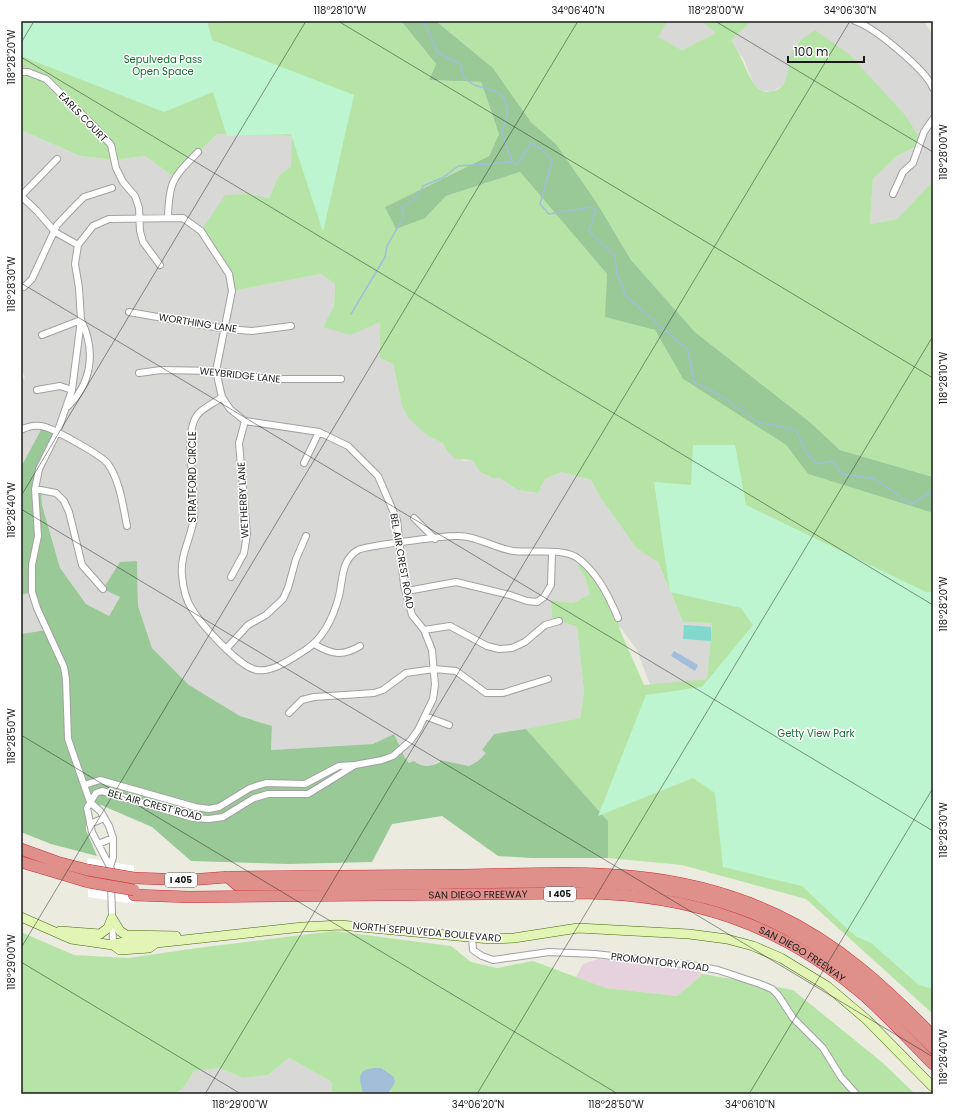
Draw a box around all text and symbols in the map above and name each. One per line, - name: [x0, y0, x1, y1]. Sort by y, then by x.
- text: 118°28'10"W: [314, 3, 367, 18]
- text: 34°06'40"N: [551, 3, 605, 18]
- text: 118°28'00"W: [688, 3, 744, 18]
- text: 34°06'30"N: [824, 3, 876, 18]
- text: 118°28'20"W: [4, 29, 19, 85]
- scale bar: [788, 38, 864, 64]
- text: 100 m: [794, 43, 828, 60]
- park label: Sepulveda Pass Open Space: [124, 52, 202, 79]
- street label: EARLS COURT: [55, 89, 111, 146]
- text: 118°28'00"W: [936, 124, 951, 180]
- text: 118°28'30"W: [4, 256, 19, 312]
- street label: WORTHING LANE: [158, 309, 238, 337]
- text: 118°28'10"W: [936, 351, 951, 404]
- street label: WEYBRIDGE LANE: [199, 363, 281, 387]
- street label: STRATFORD CIRCLE: [185, 431, 200, 523]
- street label: WETHERBY LANE: [234, 462, 252, 538]
- text: 118°28'40"W: [4, 482, 19, 538]
- street label: BEL AIR CREST ROAD: [386, 512, 418, 610]
- text: 118°28'20"W: [936, 576, 951, 632]
- text: 118°28'50"W: [4, 708, 19, 764]
- park label: Getty View Park: [777, 726, 855, 741]
- street label: BEL AIR CREST ROAD: [106, 785, 204, 825]
- text: 118°28'30"W: [936, 802, 951, 858]
- road number: I 405: [165, 873, 197, 887]
- street label: SAN DIEGO FREEWAY: [428, 886, 528, 902]
- road number: I 405: [544, 887, 576, 901]
- street label: NORTH SEPULVEDA BOULEVARD: [352, 918, 502, 946]
- street label: SAN DIEGO FREEWAY: [757, 922, 849, 986]
- text: 118°29'00"W: [4, 934, 19, 990]
- street label: PROMONTORY ROAD: [610, 949, 710, 975]
- text: 118°28'40"W: [936, 1029, 951, 1085]
- text: 118°29'00"W: [212, 1097, 268, 1112]
- text: 34°06'20"N: [452, 1097, 504, 1112]
- text: 118°28'50"W: [588, 1097, 644, 1112]
- text: 34°06'10"N: [725, 1097, 775, 1112]

